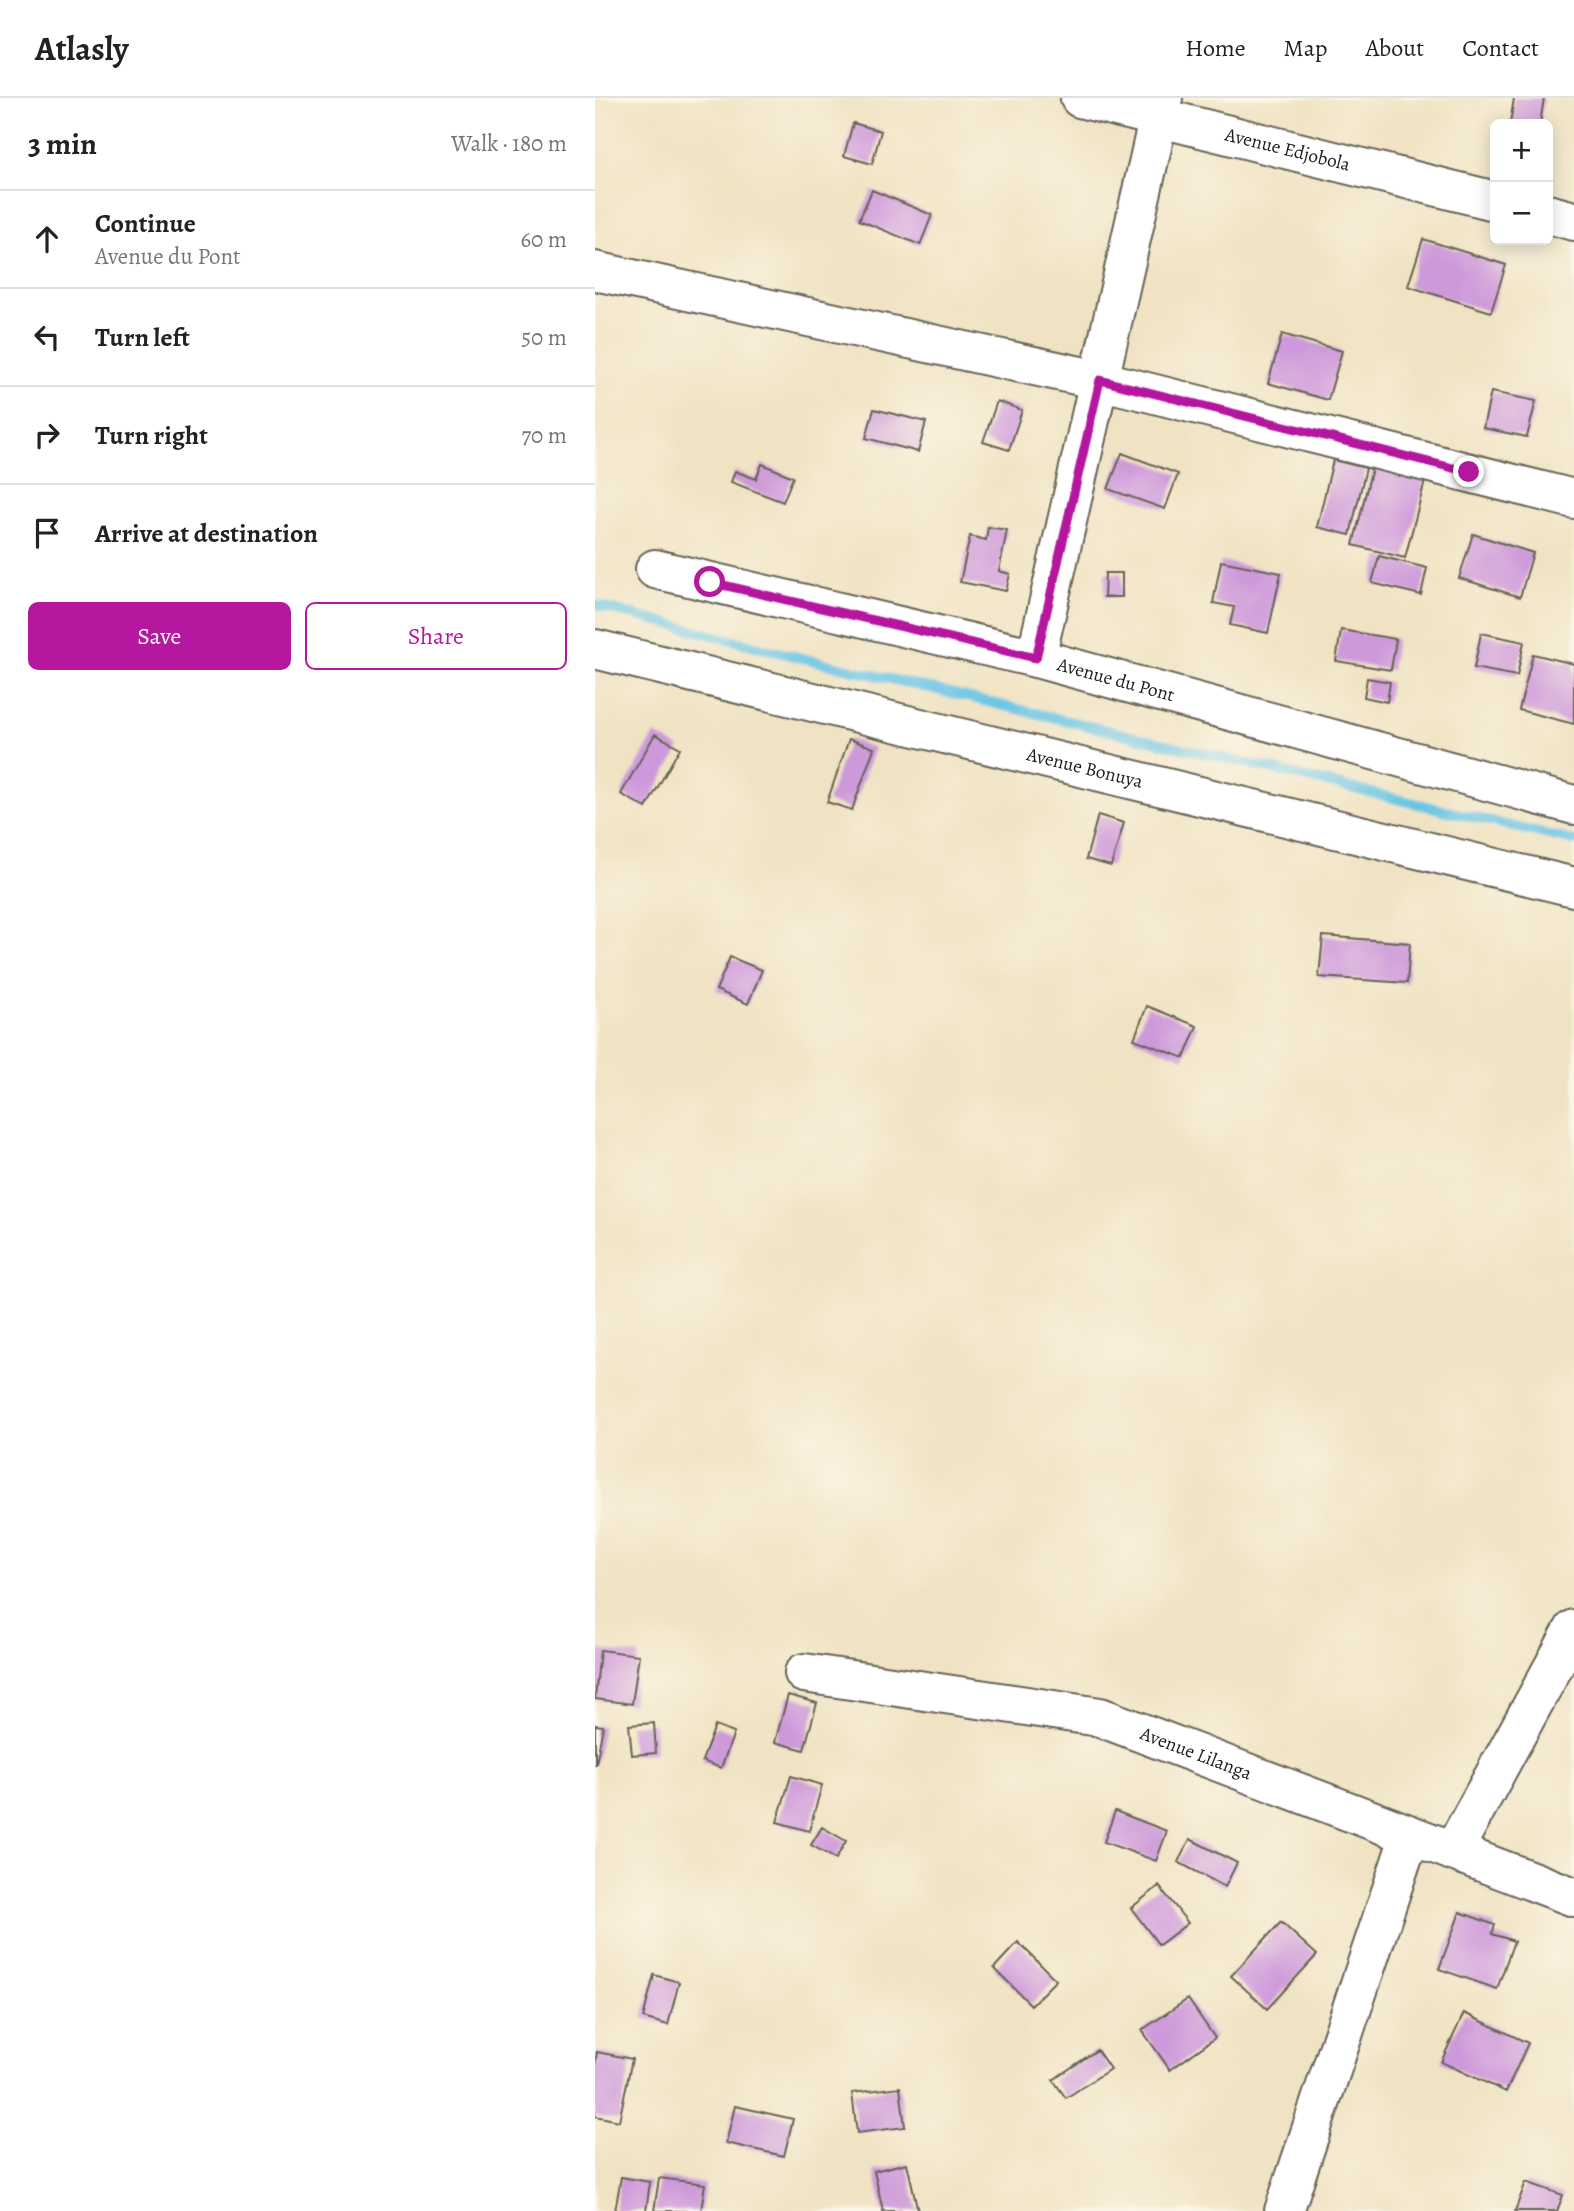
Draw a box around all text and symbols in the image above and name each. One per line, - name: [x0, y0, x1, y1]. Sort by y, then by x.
- text: Atlasly: [35, 26, 129, 71]
- text: Home: [1185, 32, 1246, 64]
- text: Map: [1284, 32, 1328, 64]
- text: About: [1366, 32, 1424, 64]
- text: Contact: [1462, 32, 1539, 64]
- map controls: [1490, 119, 1553, 245]
- button: +: [1490, 119, 1553, 182]
- street label: Avenue Edjobola: [1221, 121, 1353, 178]
- text: 3 min: [28, 124, 97, 164]
- text: Walk · 180 m: [451, 128, 567, 159]
- button: −: [1490, 182, 1553, 245]
- text: Continue: [95, 206, 196, 241]
- icon: ahead: [28, 220, 66, 258]
- text: 60 m: [520, 224, 567, 255]
- text: Avenue du Pont: [95, 241, 241, 272]
- icon: left: [28, 318, 66, 356]
- text: Turn left: [95, 320, 190, 355]
- text: 50 m: [521, 322, 567, 353]
- icon: right: [28, 416, 66, 454]
- text: Turn right: [95, 418, 208, 453]
- text: 70 m: [521, 420, 567, 451]
- route end: [1453, 456, 1484, 487]
- icon: arrive: [28, 514, 66, 552]
- text: Arrive at destination: [95, 516, 318, 551]
- route start: [694, 566, 725, 597]
- button: Save: [28, 602, 291, 670]
- button: Share: [305, 602, 567, 670]
- street label: Avenue du Pont: [1053, 651, 1177, 708]
- street label: Avenue Bonuya: [1023, 741, 1146, 795]
- street label: Avenue Lilanga: [1136, 1720, 1256, 1787]

